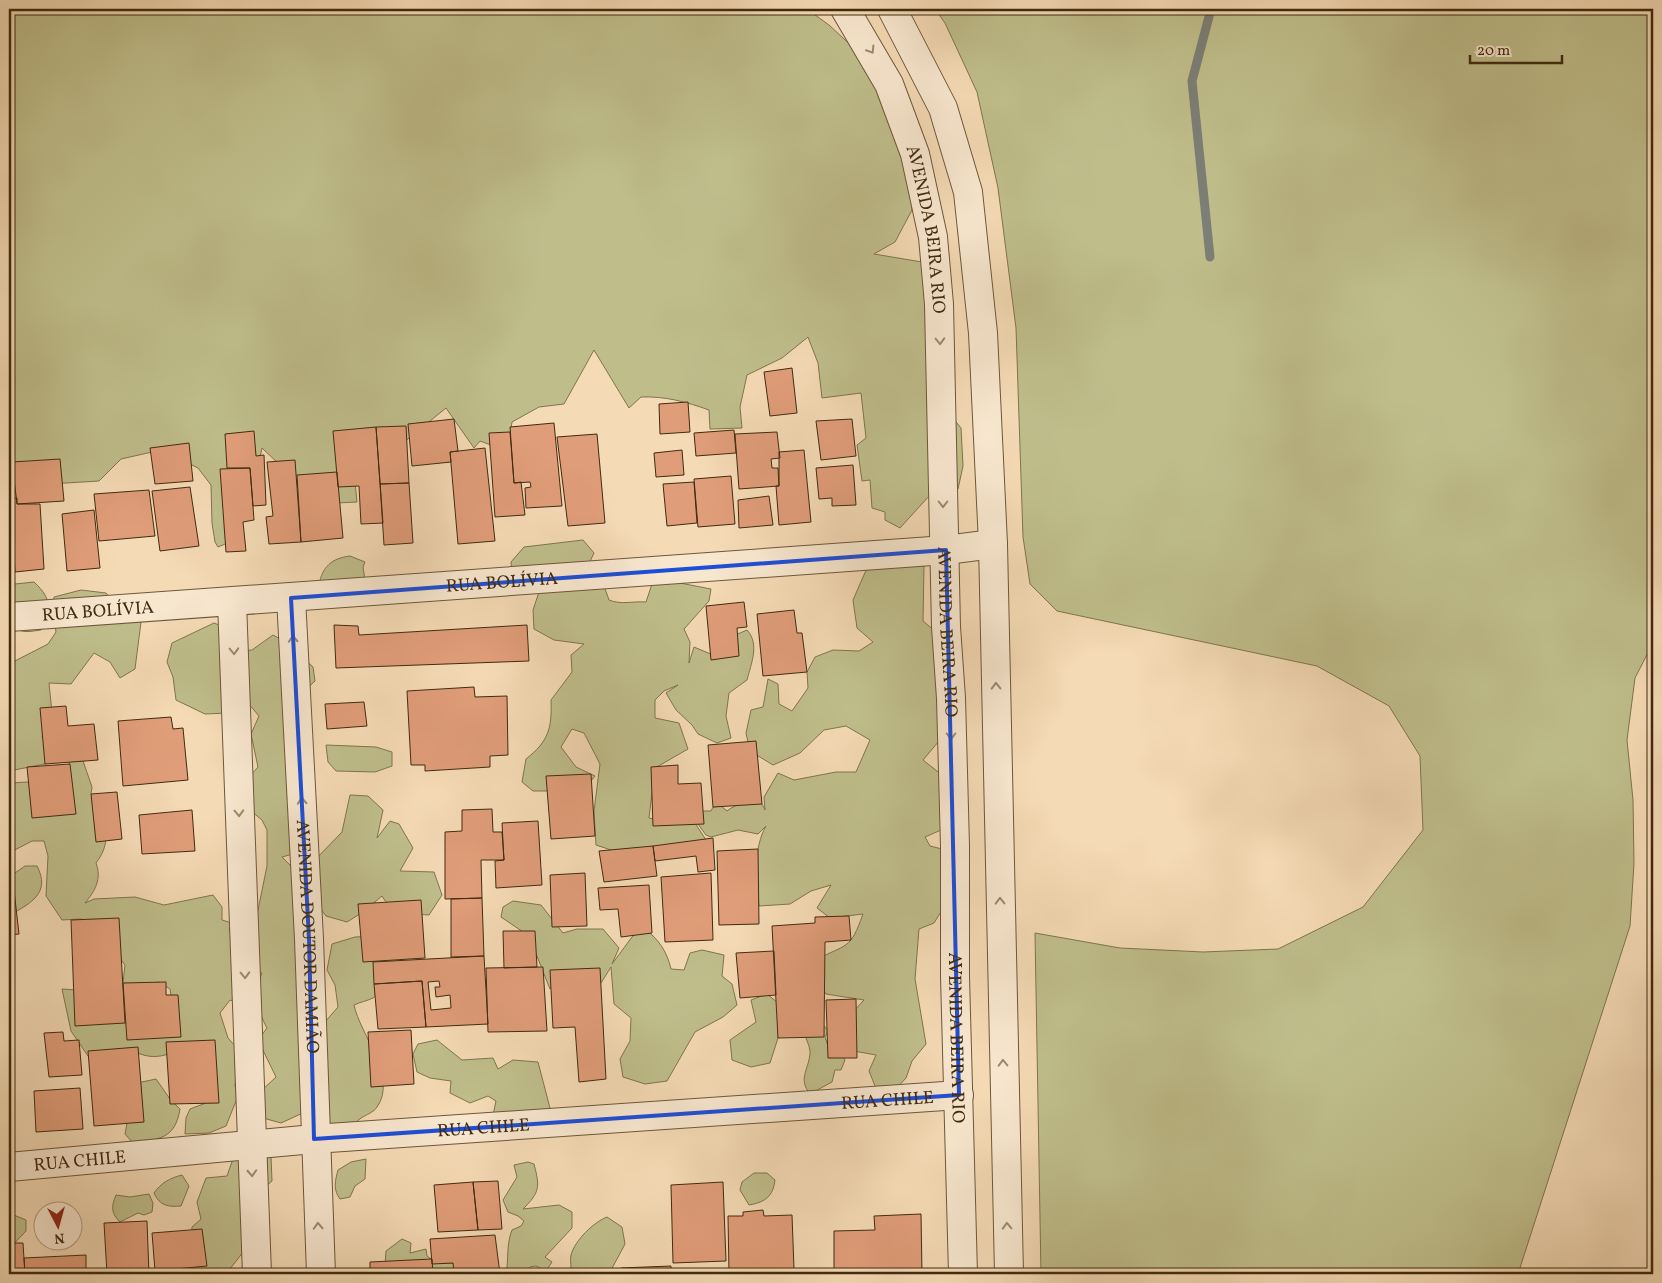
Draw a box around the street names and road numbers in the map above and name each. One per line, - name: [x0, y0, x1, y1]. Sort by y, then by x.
- street label: AVENIDA BEIRA RIO: [899, 142, 950, 314]
- street label: AVENIDA BEIRA RIO: [930, 546, 963, 718]
- street label: RUA BOLÍVIA: [445, 567, 559, 600]
- street label: RUA BOLÍVIA: [41, 596, 155, 629]
- street label: AVENIDA DOUTOR DAMIÃO: [289, 819, 324, 1054]
- street label: AVENIDA BEIRA RIO: [941, 952, 970, 1124]
- street label: RUA CHILE: [840, 1086, 935, 1117]
- street label: RUA CHILE: [436, 1113, 531, 1145]
- street label: RUA CHILE: [33, 1145, 127, 1179]

